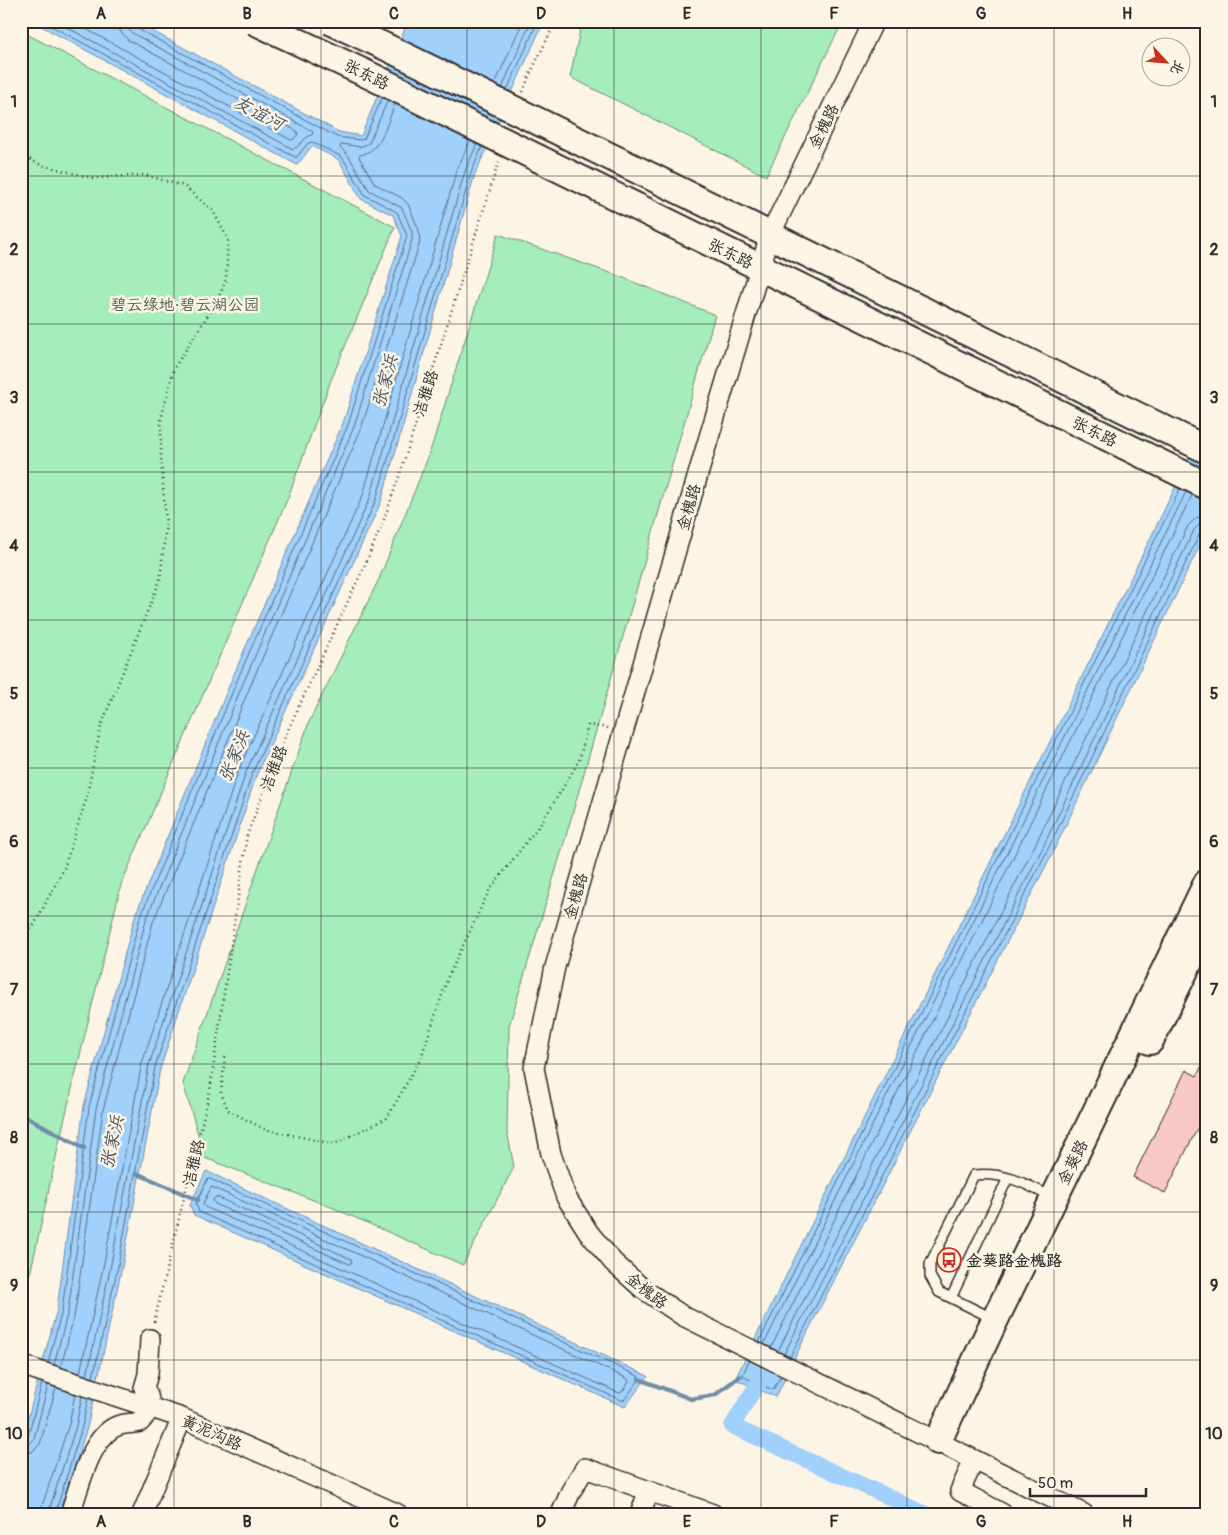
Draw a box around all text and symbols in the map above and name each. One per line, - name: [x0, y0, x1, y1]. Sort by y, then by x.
- text: A: [96, 4, 107, 24]
- text: B: [242, 4, 252, 24]
- text: C: [389, 4, 399, 24]
- text: D: [536, 4, 546, 24]
- text: E: [683, 4, 692, 24]
- text: F: [829, 4, 839, 24]
- text: G: [976, 4, 987, 24]
- text: H: [1122, 4, 1132, 24]
- north arrow: [1140, 38, 1190, 88]
- street label: 张东路: [341, 55, 393, 94]
- text: 北: [1167, 57, 1188, 77]
- water label: 友谊河: [230, 91, 291, 138]
- text: 1: [11, 92, 17, 112]
- text: 1: [1211, 92, 1217, 112]
- street label: 金槐路: [804, 100, 843, 152]
- street label: 张东路: [705, 234, 757, 273]
- text: 2: [10, 240, 19, 260]
- text: 2: [1210, 240, 1219, 260]
- park label: 碧云绿地·碧云湖公园: [110, 295, 260, 315]
- water label: 张家浜: [367, 351, 404, 410]
- street label: 洁雅路: [409, 367, 443, 419]
- text: 3: [10, 388, 19, 408]
- text: 3: [1210, 388, 1219, 408]
- street label: 张东路: [1069, 412, 1121, 451]
- street label: 金槐路: [673, 481, 705, 533]
- text: 4: [9, 536, 19, 556]
- text: 4: [1209, 536, 1219, 556]
- text: 5: [10, 684, 19, 704]
- text: 5: [1210, 684, 1219, 704]
- water label: 张家浜: [214, 726, 256, 786]
- street label: 洁雅路: [256, 742, 292, 794]
- text: 6: [9, 832, 19, 852]
- text: 6: [1209, 832, 1219, 852]
- street label: 金槐路: [560, 870, 592, 922]
- text: 7: [10, 980, 19, 1000]
- text: 7: [1210, 980, 1219, 1000]
- water label: 张家浜: [96, 1112, 130, 1171]
- text: 8: [10, 1128, 18, 1148]
- text: 8: [1210, 1128, 1218, 1148]
- street label: 金葵路: [1053, 1136, 1092, 1188]
- street label: 洁雅路: [179, 1138, 209, 1189]
- bus stop icon: 金葵路金槐路: [936, 1247, 962, 1273]
- place label: 金葵路金槐路: [966, 1251, 1062, 1271]
- street label: 金槐路: [621, 1268, 671, 1313]
- text: 9: [10, 1276, 18, 1296]
- text: 9: [1210, 1276, 1218, 1296]
- street label: 黄泥沟路: [178, 1411, 245, 1455]
- text: 10: [5, 1424, 23, 1444]
- text: 10: [1205, 1424, 1223, 1444]
- scale bar: [1030, 1465, 1147, 1497]
- text: 50 m: [1038, 1474, 1073, 1493]
- text: A: [96, 1512, 107, 1532]
- text: B: [242, 1512, 252, 1532]
- text: C: [389, 1512, 399, 1532]
- text: D: [536, 1512, 546, 1532]
- text: E: [683, 1512, 692, 1532]
- text: F: [829, 1512, 839, 1532]
- text: G: [976, 1512, 987, 1532]
- text: H: [1122, 1512, 1132, 1532]

